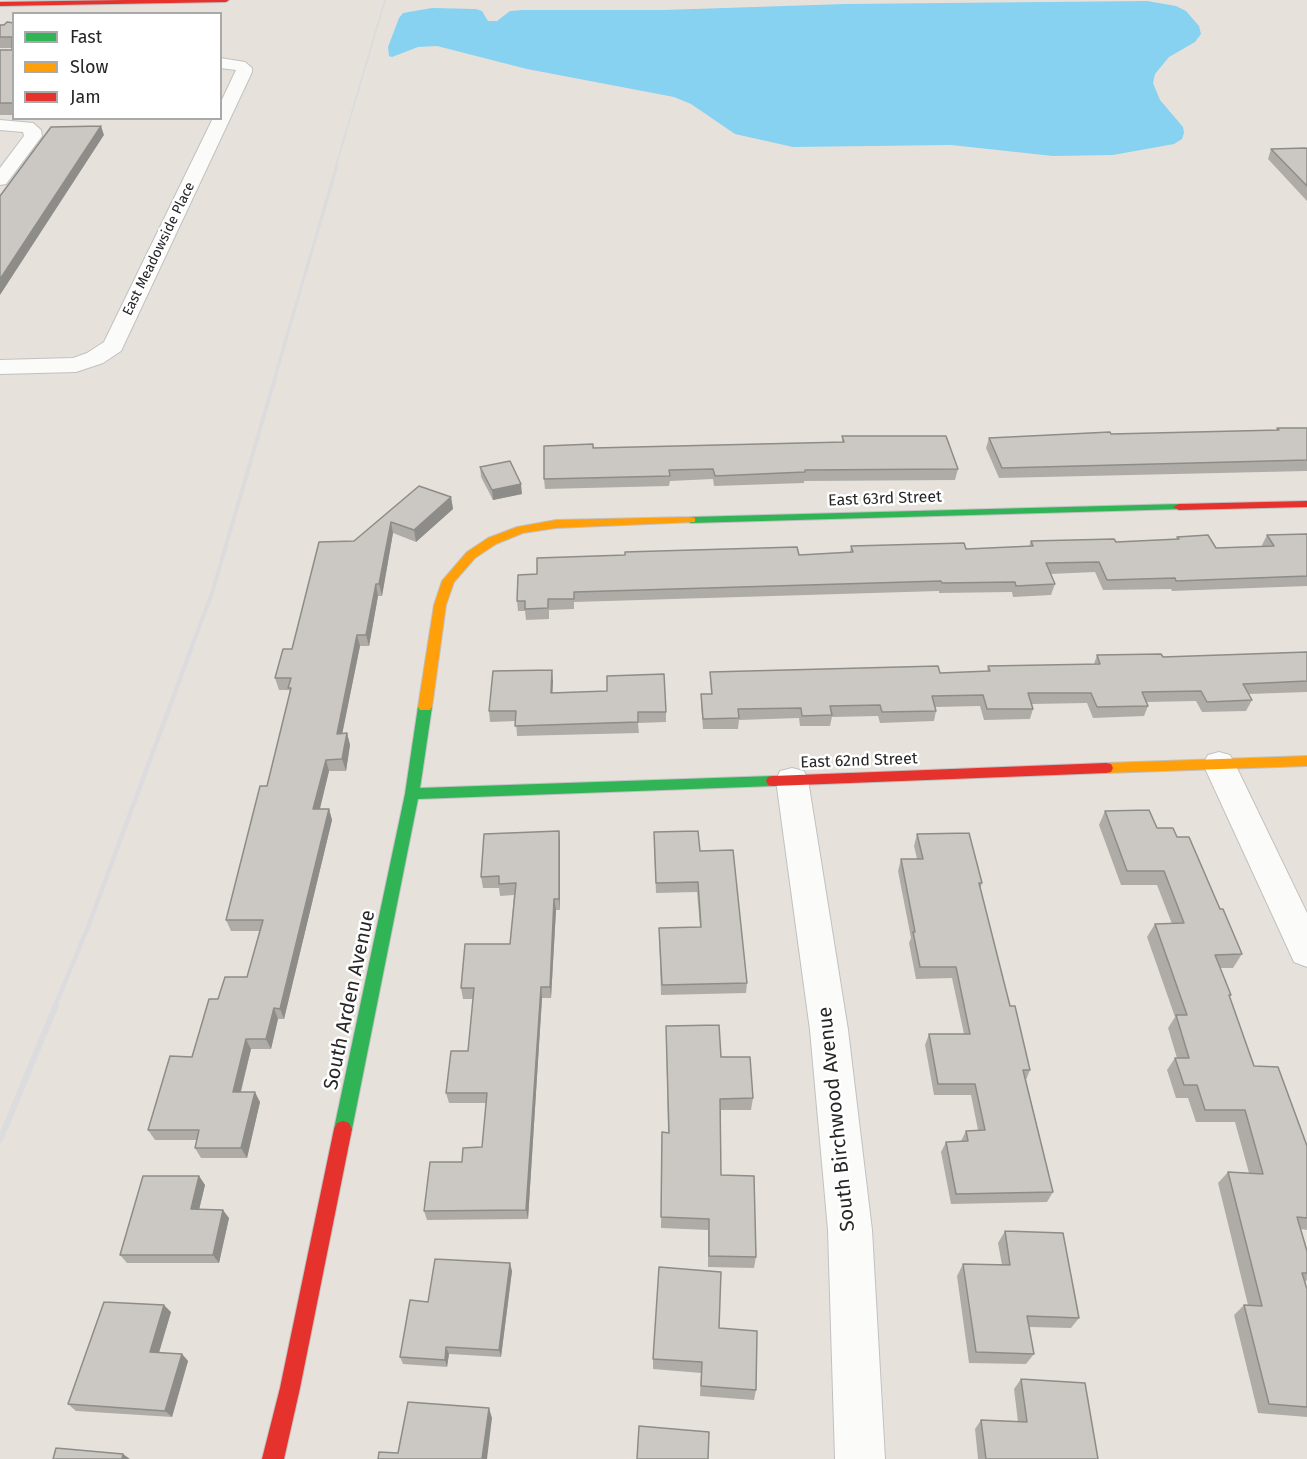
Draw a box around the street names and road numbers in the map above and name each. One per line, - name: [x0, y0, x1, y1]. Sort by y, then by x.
- street label: East Meadowside Place: [119, 179, 199, 319]
- street label: East 63rd Street: [828, 487, 942, 511]
- street label: East 62nd Street: [800, 749, 918, 773]
- street label: South Arden Avenue: [319, 908, 381, 1092]
- street label: South Birchwood Avenue: [813, 1005, 861, 1233]

